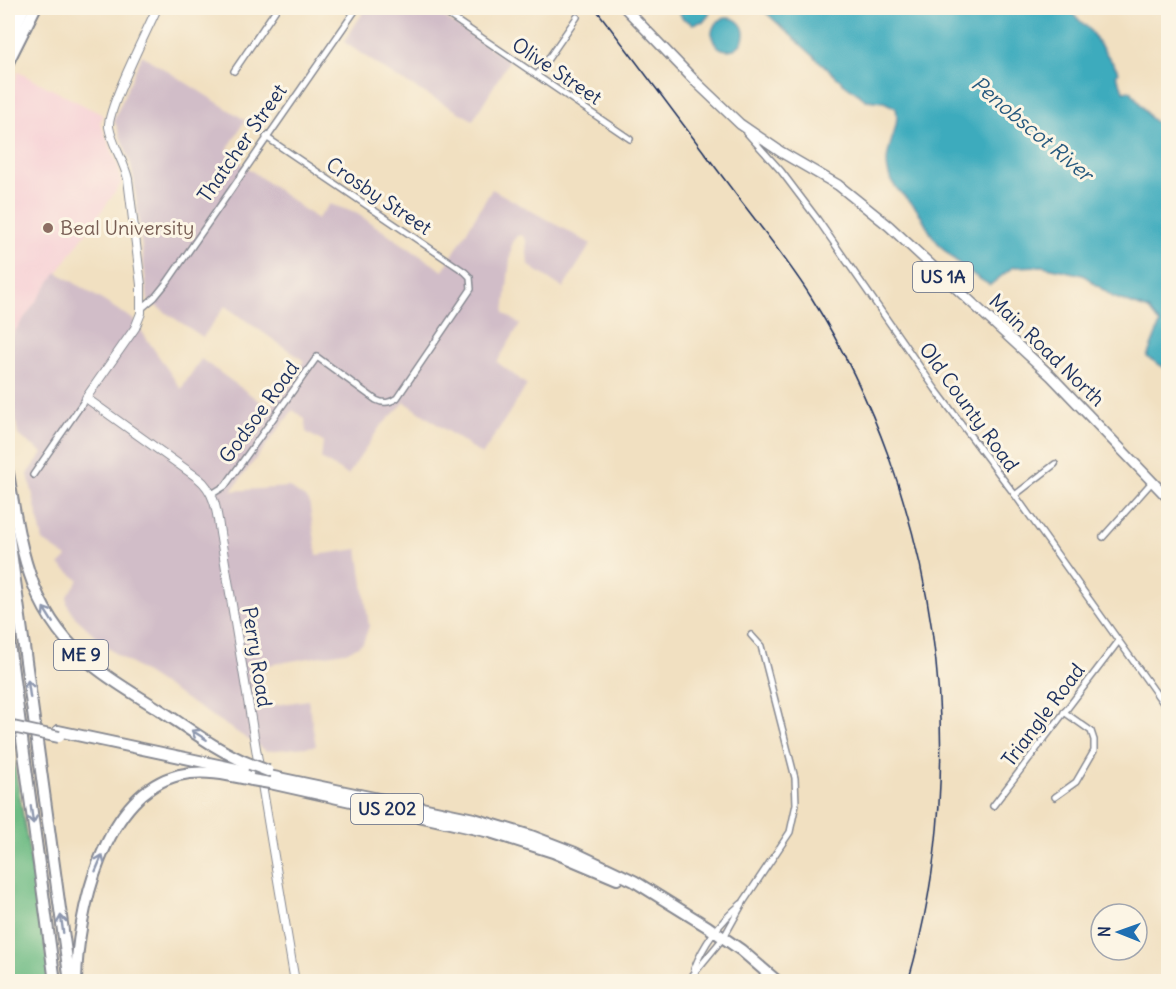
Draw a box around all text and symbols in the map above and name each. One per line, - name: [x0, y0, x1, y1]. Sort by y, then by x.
- street label: Olive Street: [508, 31, 607, 110]
- water label: Penobscot River: [966, 70, 1101, 189]
- street label: Thatcher Street: [191, 78, 292, 207]
- street label: Crosby Street: [322, 151, 437, 240]
- place label: Beal University: [60, 215, 194, 240]
- marker: Beal University: [41, 221, 55, 235]
- road number: US 1A: [913, 262, 973, 292]
- street label: Main Road North: [984, 288, 1110, 411]
- street label: Old County Road: [914, 337, 1025, 476]
- street label: Godsoe Road: [213, 356, 304, 468]
- street label: Perry Road: [237, 605, 278, 709]
- one-way arrow: [41, 607, 53, 624]
- road number: ME 9: [54, 640, 108, 670]
- street label: Triangle Road: [996, 658, 1090, 771]
- one-way arrow: [24, 679, 35, 699]
- one-way arrow: [191, 729, 208, 741]
- road number: US 202: [351, 794, 423, 824]
- one-way arrow: [27, 805, 38, 824]
- one-way arrow: [94, 854, 105, 873]
- north arrow: [1089, 902, 1149, 962]
- one-way arrow: [56, 914, 67, 934]
- text: N: [1094, 926, 1114, 937]

